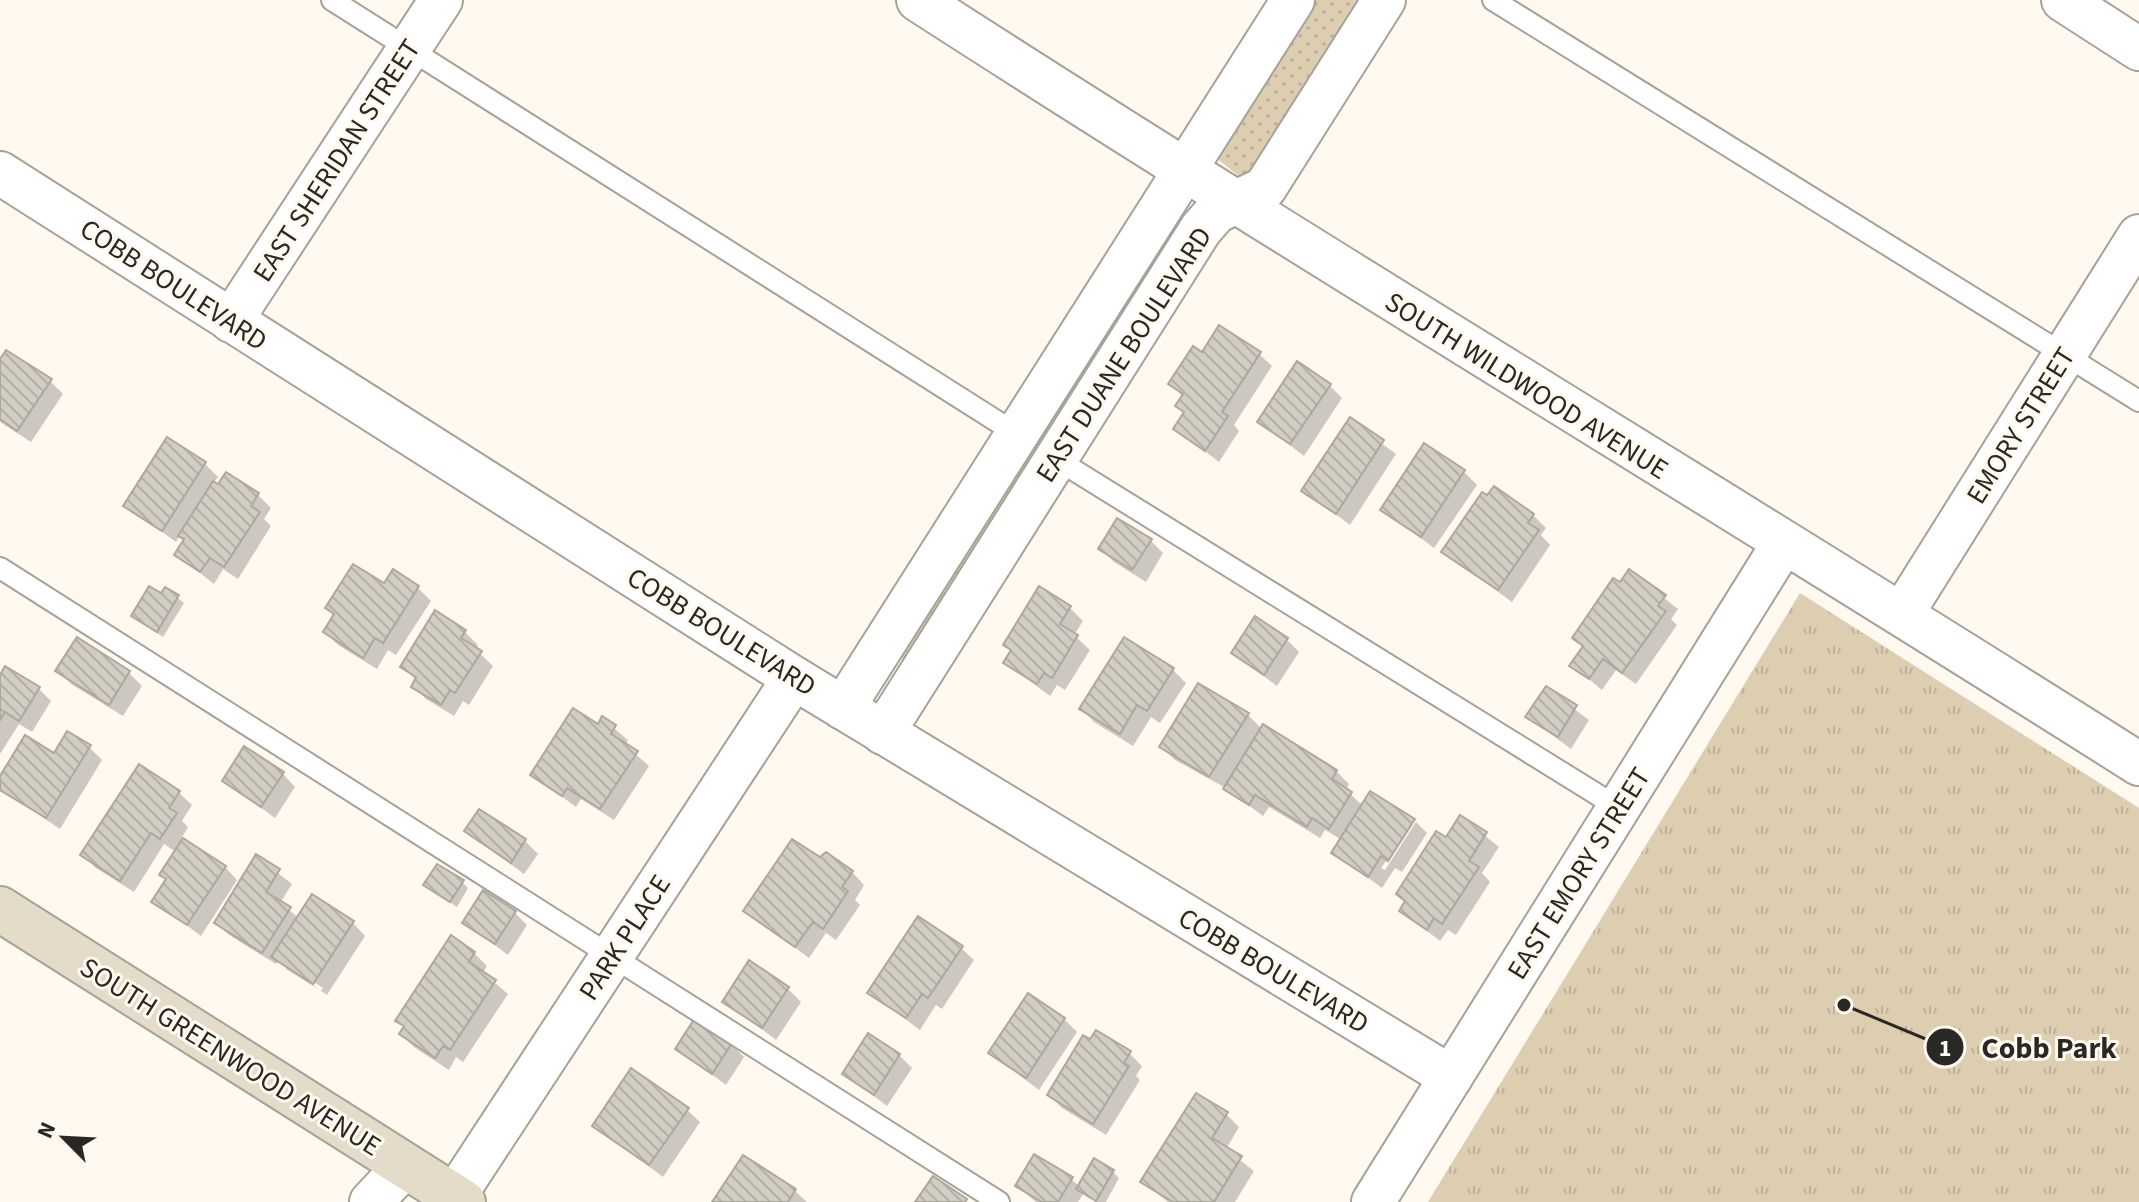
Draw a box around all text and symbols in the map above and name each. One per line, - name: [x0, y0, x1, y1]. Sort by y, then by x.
- street label: EAST SHERIDAN STREET: [243, 31, 430, 290]
- street label: COBB BOULEVARD: [72, 209, 275, 360]
- street label: EAST DUANE BOULEVARD: [1026, 219, 1222, 490]
- street label: SOUTH WILDWOOD AVENUE: [1377, 282, 1676, 490]
- street label: EMORY STREET: [1957, 339, 2085, 512]
- street label: COBB BOULEVARD: [619, 558, 824, 706]
- street label: EAST EMORY STREET: [1497, 760, 1660, 987]
- street label: PARK PLACE: [569, 867, 680, 1008]
- street label: COBB BOULEVARD: [1171, 898, 1376, 1044]
- street label: SOUTH GREENWOOD AVENUE: [72, 948, 389, 1166]
- callout: Cobb Park: [1925, 1020, 2133, 1074]
- text: Cobb Park: [1981, 1027, 2117, 1070]
- text: 1: [1939, 1031, 1951, 1066]
- north arrow: [24, 1098, 104, 1178]
- text: N: [29, 1117, 64, 1143]

